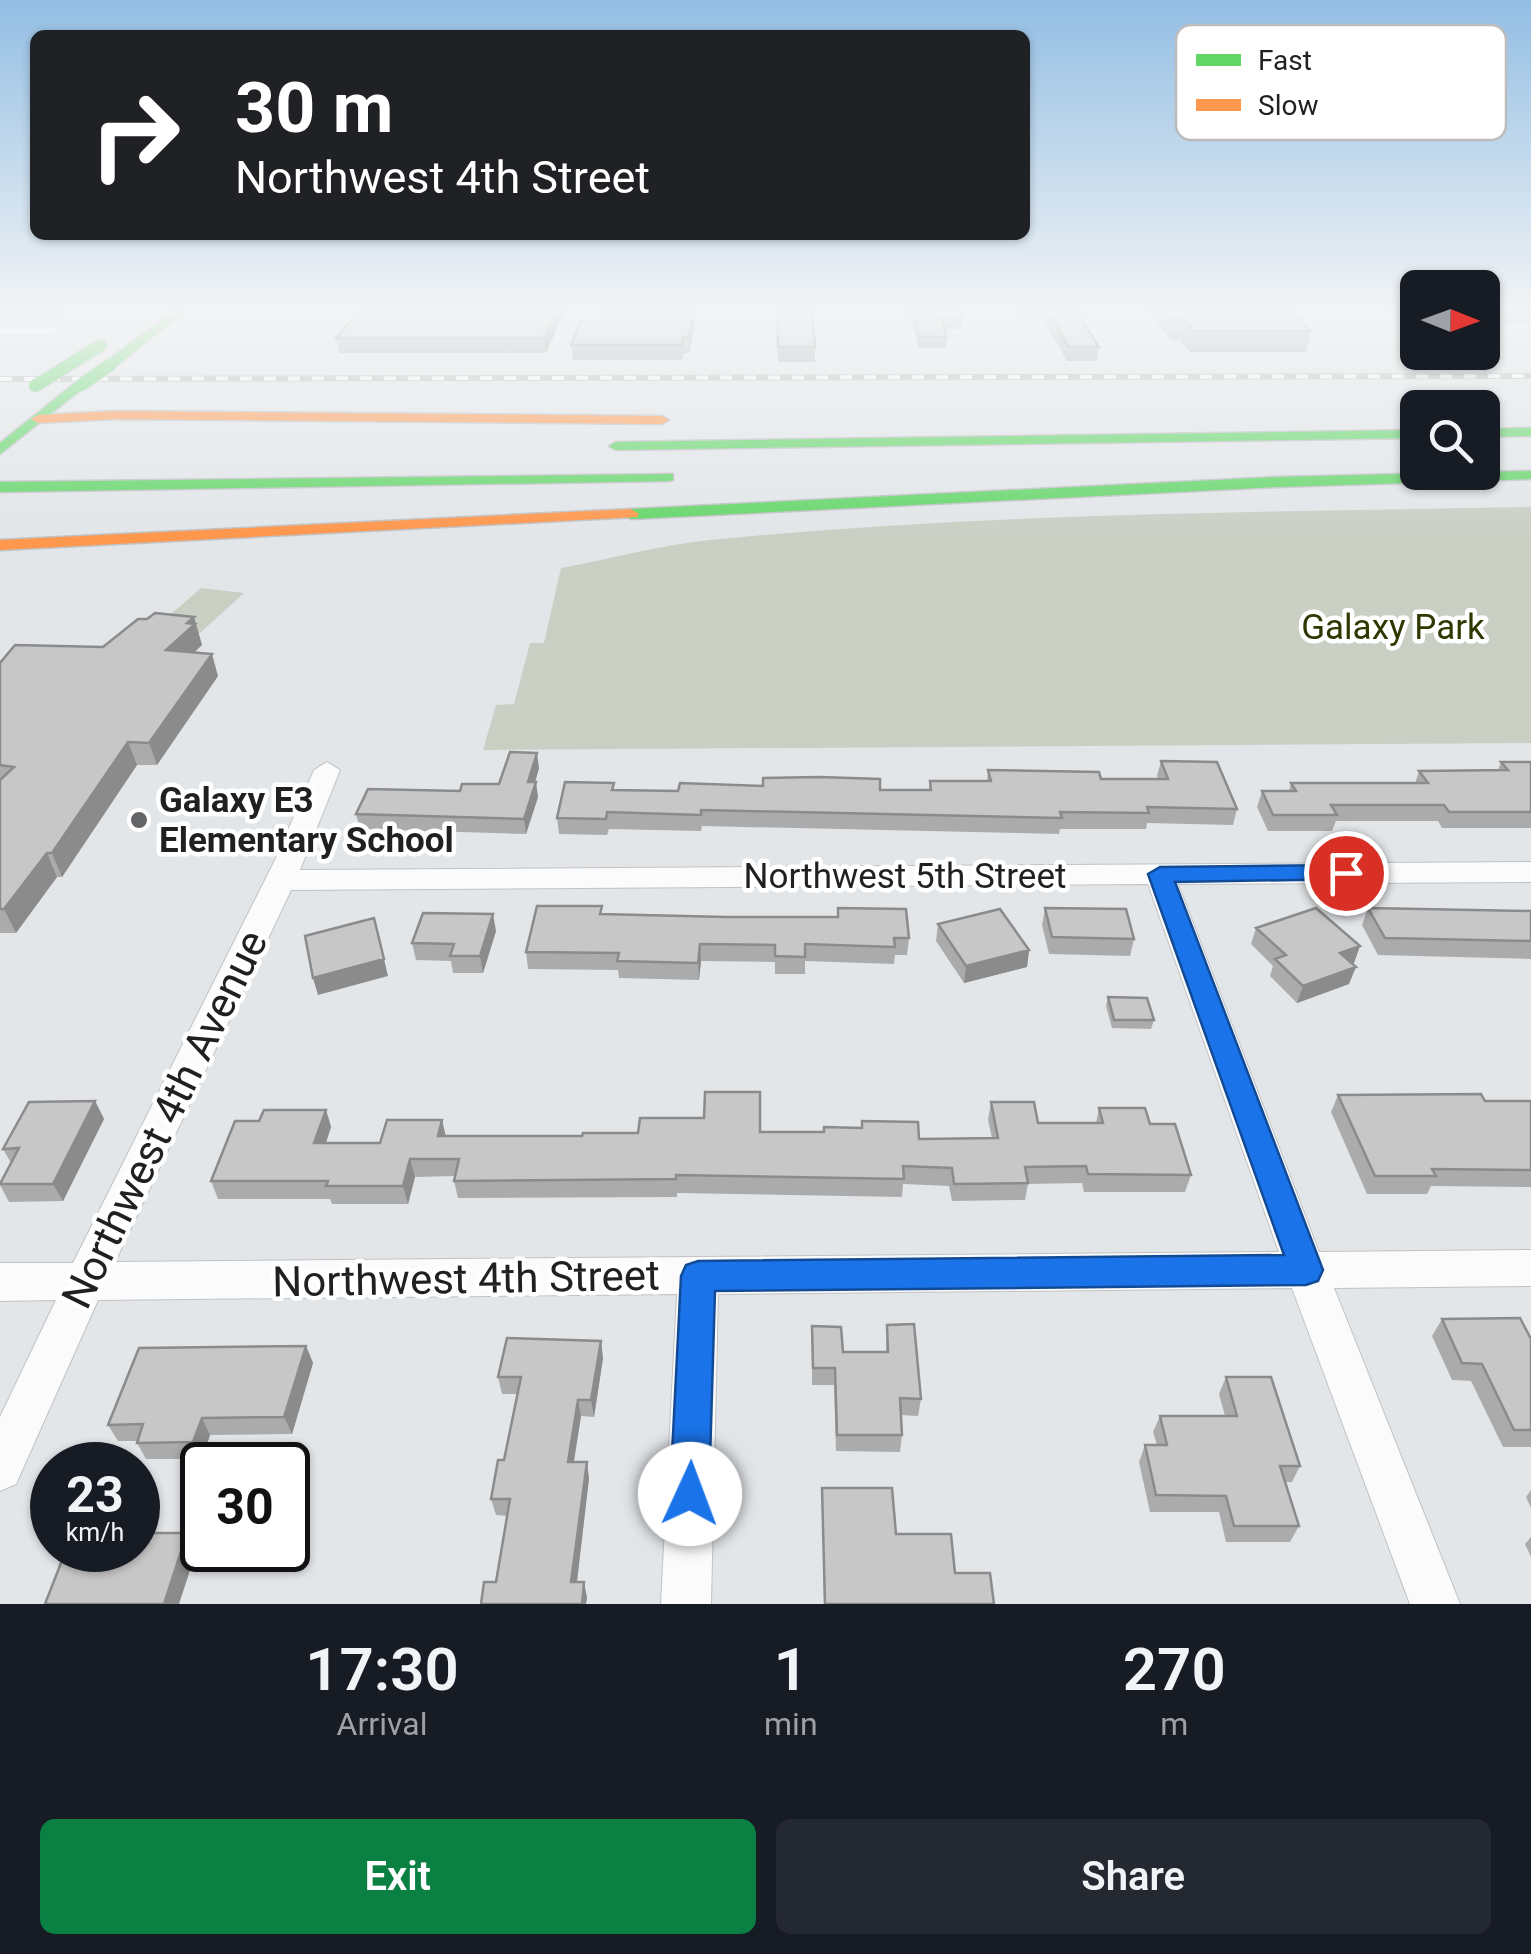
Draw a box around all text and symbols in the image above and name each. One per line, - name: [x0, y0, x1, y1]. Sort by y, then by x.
- legend: [1176, 25, 1506, 140]
- text: Fast: [1258, 44, 1312, 77]
- text: 30 m: [235, 67, 393, 149]
- icon: right: [70, 70, 200, 200]
- text: Slow: [1258, 89, 1318, 122]
- text: Northwest 4th Street: [235, 151, 650, 204]
- north arrow: [1400, 270, 1500, 370]
- map controls: [1400, 270, 1500, 490]
- button: search: [1400, 390, 1500, 490]
- park label: Galaxy Park: [1301, 607, 1485, 648]
- place label: Galaxy E3 Elementary School: [159, 780, 454, 861]
- marker: Galaxy E3 Elementary School: [128, 809, 150, 831]
- pin: [1304, 831, 1389, 916]
- icon: arrive: [1319, 846, 1374, 901]
- street label: Northwest 5th Street: [744, 856, 1066, 897]
- street label: Northwest 4th Avenue: [52, 922, 277, 1316]
- street label: Northwest 4th Street: [272, 1251, 660, 1306]
- speed limit sign: 30: [180, 1442, 310, 1572]
- position arrow: [638, 1442, 742, 1546]
- text: 23: [66, 1466, 124, 1524]
- text: km/h: [66, 1518, 124, 1547]
- text: 17:30: [305, 1634, 459, 1705]
- text: 1: [774, 1634, 808, 1705]
- text: 270: [1123, 1634, 1226, 1705]
- text: Arrival: [337, 1705, 427, 1743]
- text: min: [764, 1705, 818, 1743]
- text: m: [1160, 1705, 1188, 1743]
- button: Exit: [40, 1819, 756, 1934]
- button: Share: [776, 1819, 1491, 1934]

